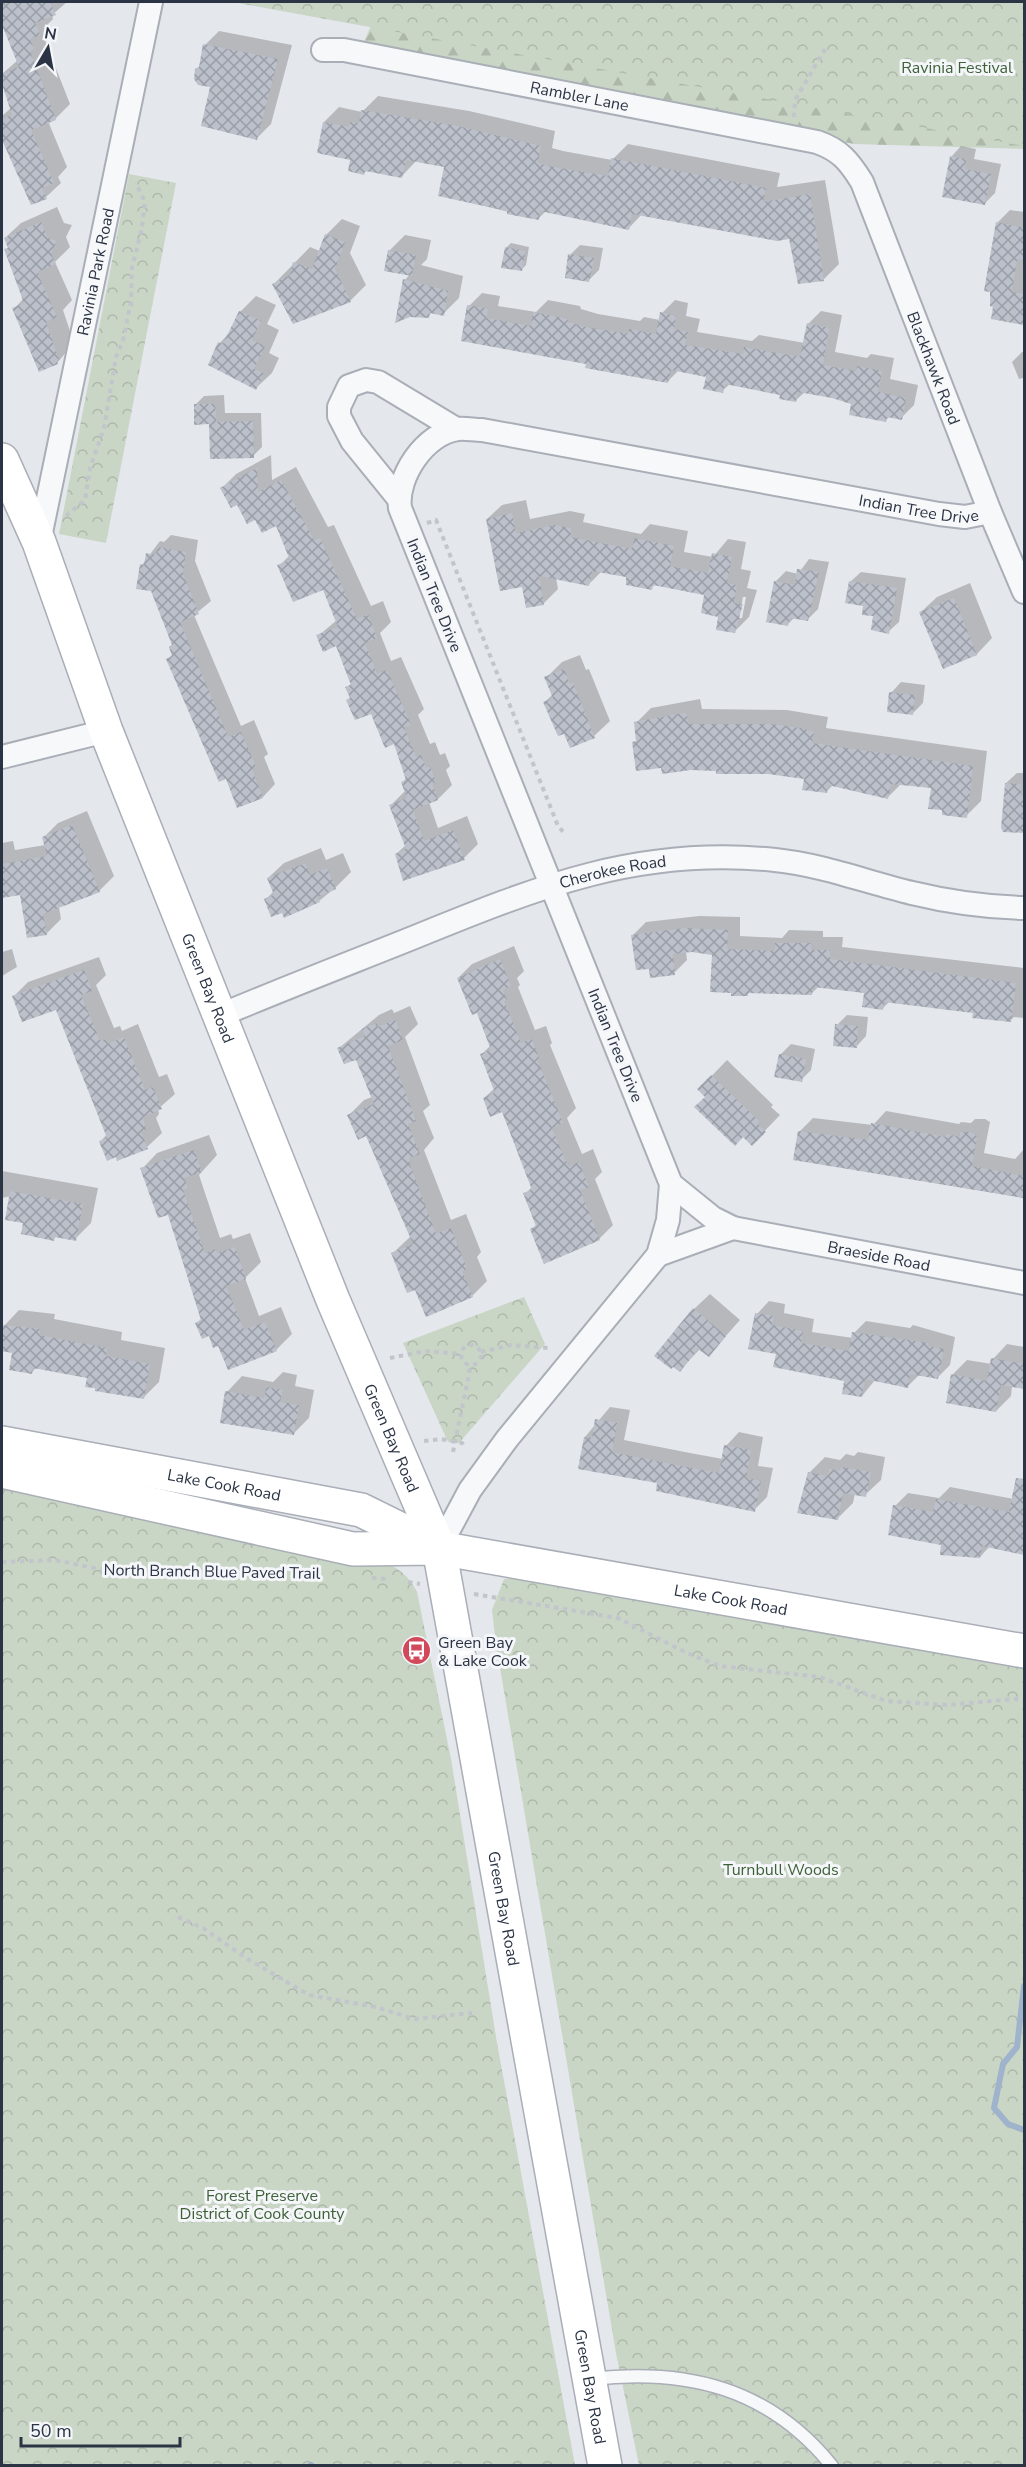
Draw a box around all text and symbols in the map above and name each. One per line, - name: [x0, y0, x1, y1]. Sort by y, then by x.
- north arrow: [18, 18, 78, 78]
- text: N: [43, 22, 58, 46]
- park label: Ravinia Festival: [901, 57, 1013, 79]
- street label: Rambler Lane: [528, 76, 631, 117]
- street label: Ravinia Park Road: [72, 206, 120, 338]
- street label: Blackhawk Road: [901, 308, 965, 428]
- street label: Indian Tree Drive: [857, 489, 981, 529]
- street label: Indian Tree Drive: [401, 535, 467, 656]
- street label: Cherokee Road: [557, 850, 668, 895]
- street label: Green Bay Road: [176, 930, 239, 1046]
- street label: Indian Tree Drive: [582, 985, 648, 1106]
- street label: Braeside Road: [826, 1236, 932, 1277]
- street label: Green Bay Road: [358, 1380, 424, 1496]
- street label: Lake Cook Road: [165, 1464, 283, 1507]
- street label: North Branch Blue Paved Trail: [103, 1559, 321, 1585]
- street label: Lake Cook Road: [672, 1580, 789, 1621]
- place label: Green Bay & Lake Cook: [438, 1632, 528, 1672]
- bus stop icon: Green Bay & Lake Cook: [401, 1635, 433, 1667]
- street label: Green Bay Road: [482, 1849, 524, 1968]
- park label: Turnbull Woods: [723, 1859, 839, 1881]
- park label: Forest Preserve District of Cook County: [180, 2185, 345, 2225]
- street label: Green Bay Road: [568, 2328, 611, 2446]
- scale bar: [21, 2410, 180, 2448]
- text: 50 m: [30, 2419, 72, 2443]

